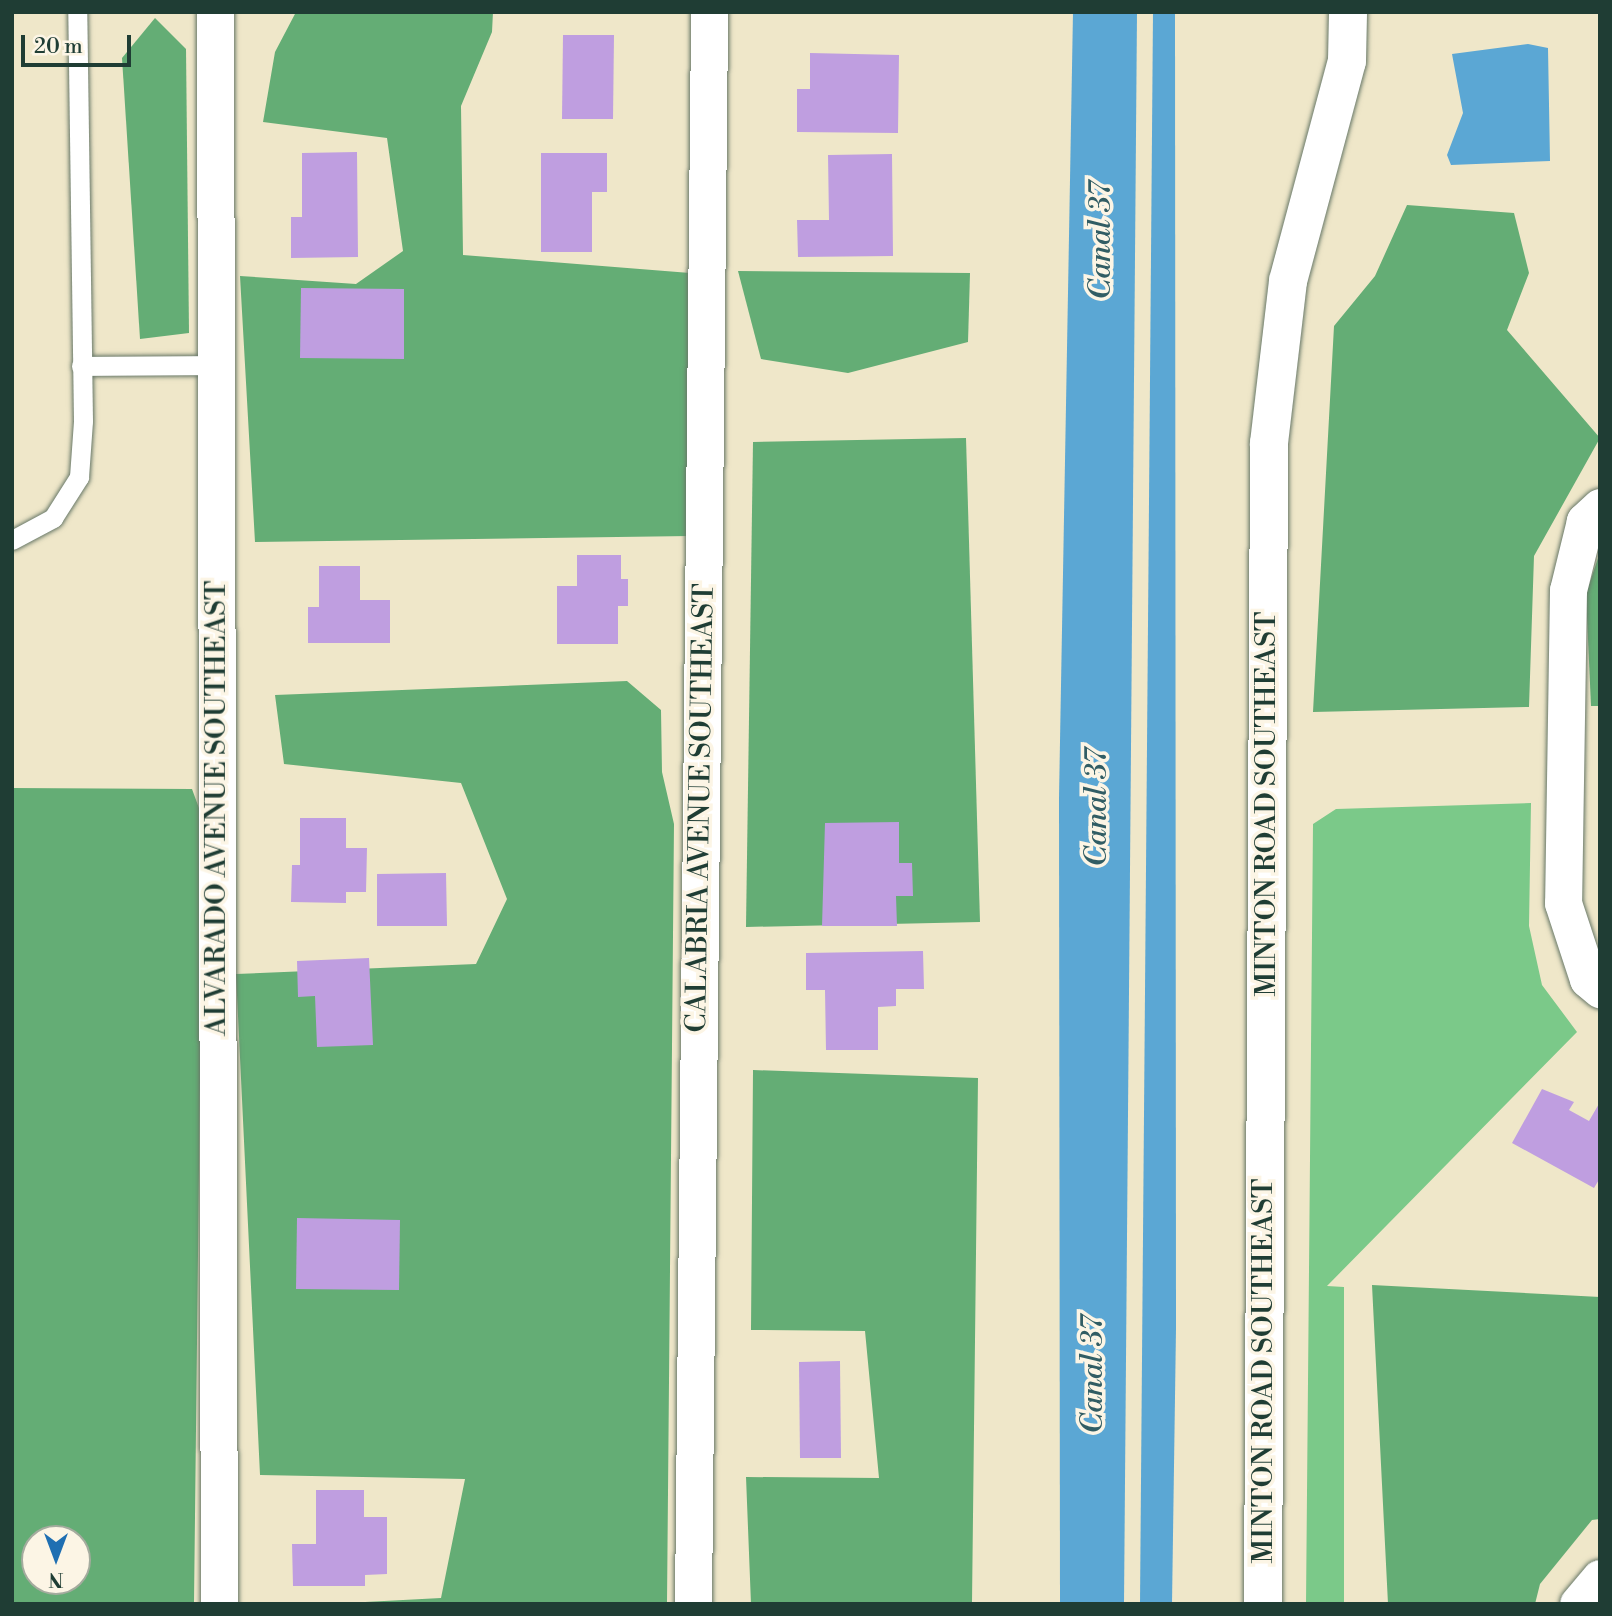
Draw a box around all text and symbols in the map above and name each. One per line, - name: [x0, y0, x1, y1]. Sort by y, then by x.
- scale bar: [24, 21, 135, 65]
- text: 20 m: [34, 34, 83, 60]
- water label: Canal 37: [1083, 182, 1119, 300]
- street label: ALVARADO AVENUE SOUTHEAST: [200, 580, 234, 1036]
- street label: CALABRIA AVENUE SOUTHEAST: [680, 583, 722, 1033]
- street label: MINTON ROAD SOUTHEAST: [1250, 611, 1284, 997]
- water label: Canal 37: [1079, 749, 1115, 867]
- street label: MINTON ROAD SOUTHEAST: [1247, 1178, 1281, 1564]
- water label: Canal 37: [1075, 1316, 1111, 1434]
- north arrow: [21, 1525, 91, 1595]
- text: N: [48, 1567, 64, 1591]

